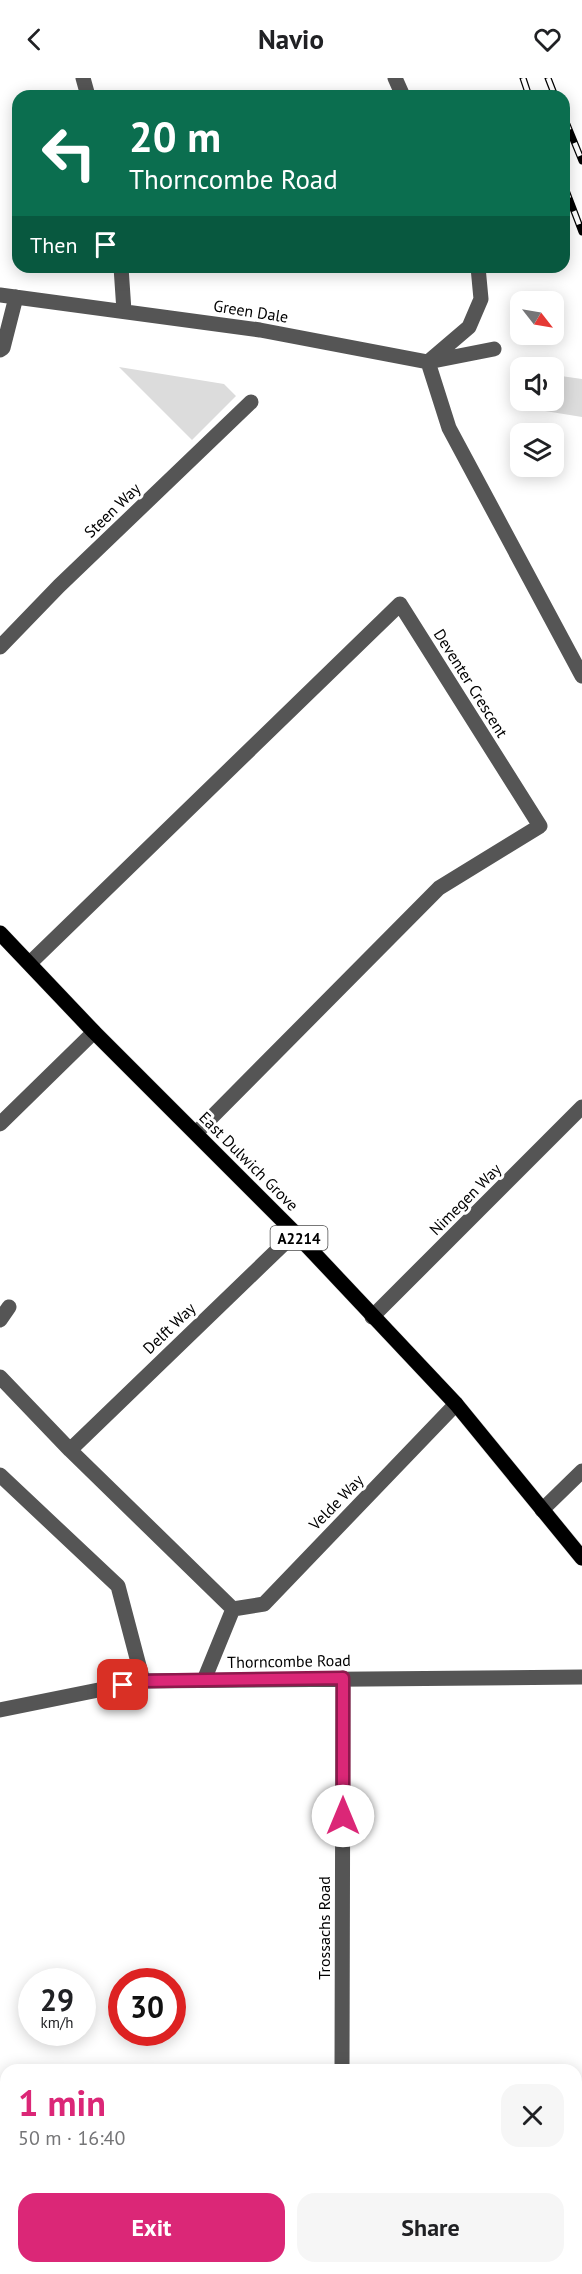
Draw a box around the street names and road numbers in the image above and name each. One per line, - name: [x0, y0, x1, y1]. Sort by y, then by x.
- street label: Green Dale: [212, 295, 290, 327]
- street label: Steen Way: [80, 478, 145, 542]
- street label: Deventer Crescent: [430, 625, 513, 741]
- street label: East Dulwich Grove: [195, 1107, 303, 1215]
- street label: Nimegen Way: [425, 1159, 505, 1239]
- road number: A2214: [270, 1226, 328, 1250]
- street label: Delft Way: [138, 1298, 200, 1358]
- street label: Velde Way: [304, 1470, 368, 1535]
- street label: Thorncombe Road: [227, 1650, 351, 1672]
- street label: Trossachs Road: [314, 1876, 334, 1980]

